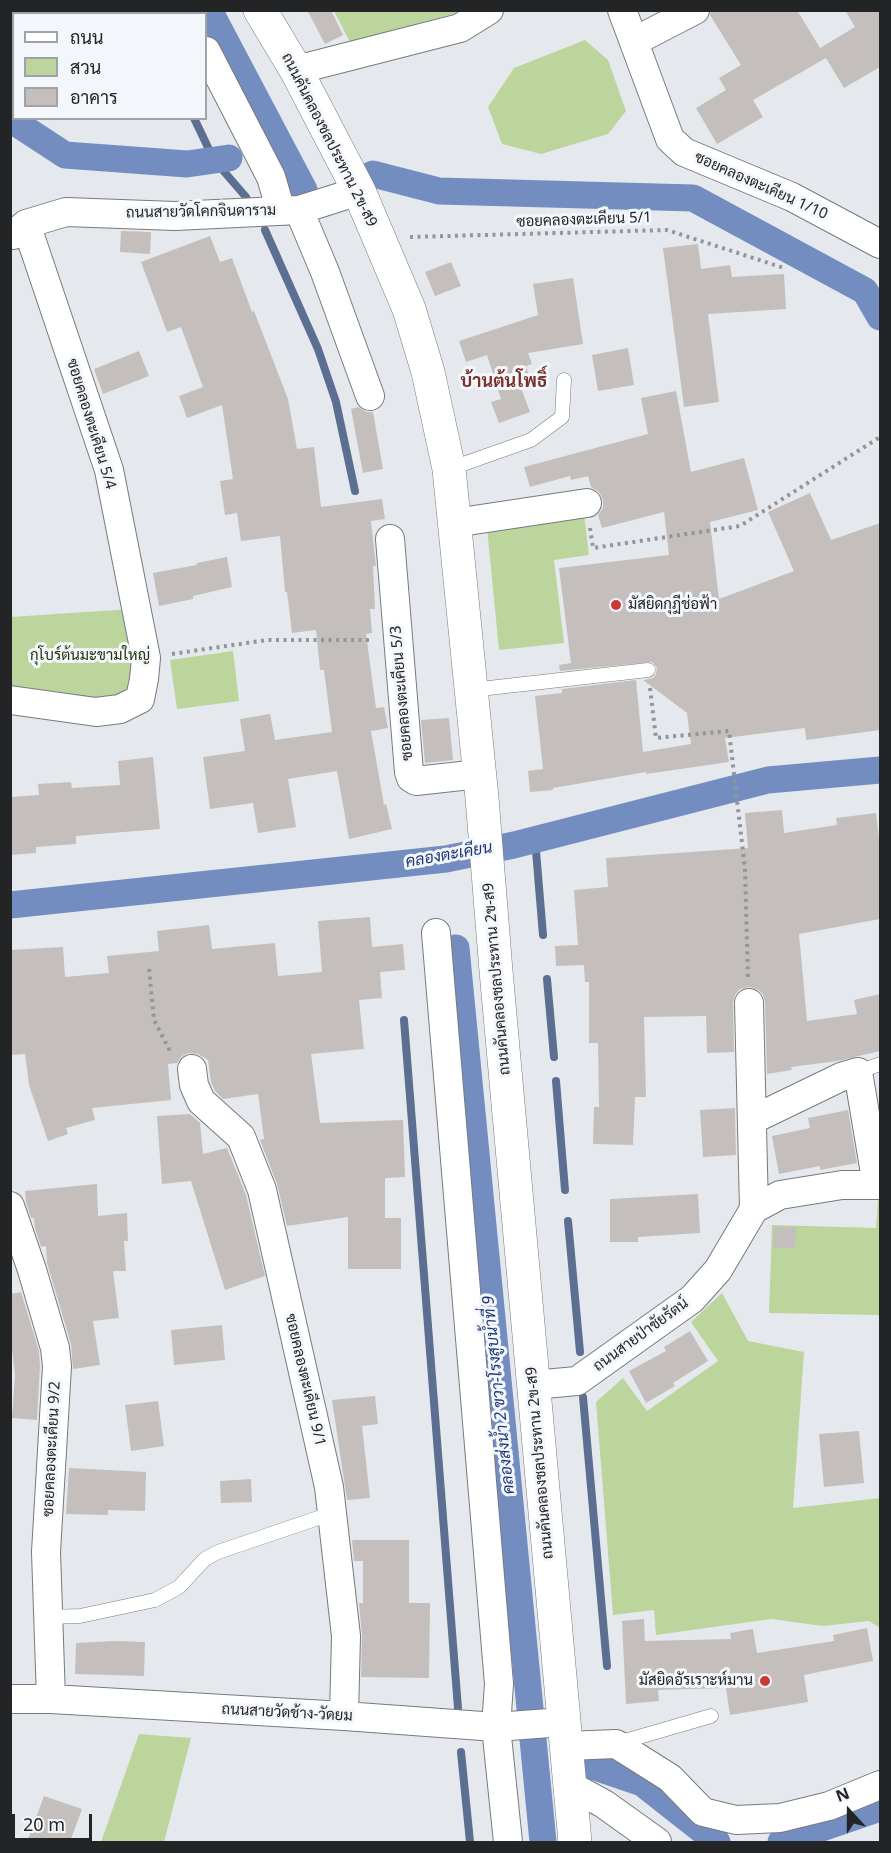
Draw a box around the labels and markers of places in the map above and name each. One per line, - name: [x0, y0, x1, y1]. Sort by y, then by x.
- place label: มัสยิดกุฎีช่อฟ้า: [628, 596, 717, 614]
- marker: มัสยิดกุฎีช่อฟ้า: [609, 598, 623, 612]
- place label: มัสยิดอัรเราะห์มาน: [639, 1672, 753, 1690]
- marker: มัสยิดอัรเราะห์มาน: [758, 1674, 772, 1688]

